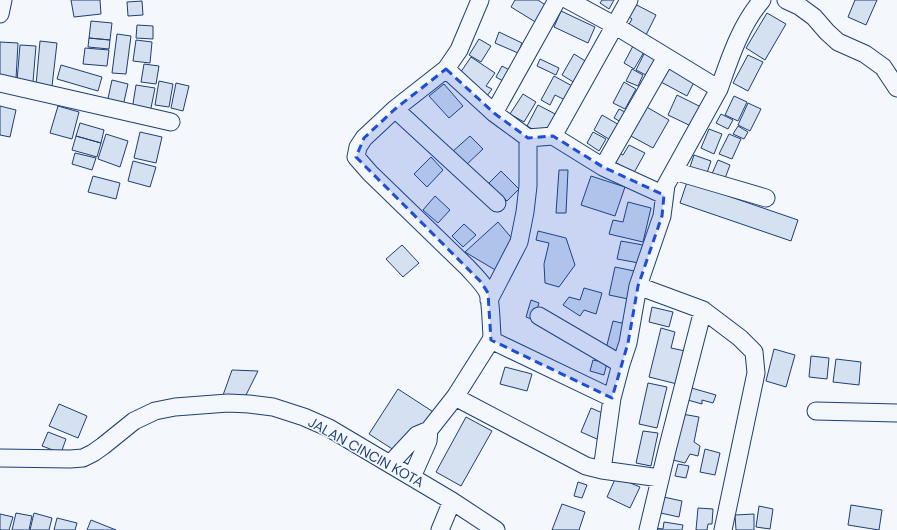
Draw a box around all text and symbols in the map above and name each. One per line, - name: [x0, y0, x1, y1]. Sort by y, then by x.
- street label: JALAN CINCIN KOTA: [305, 413, 427, 491]

